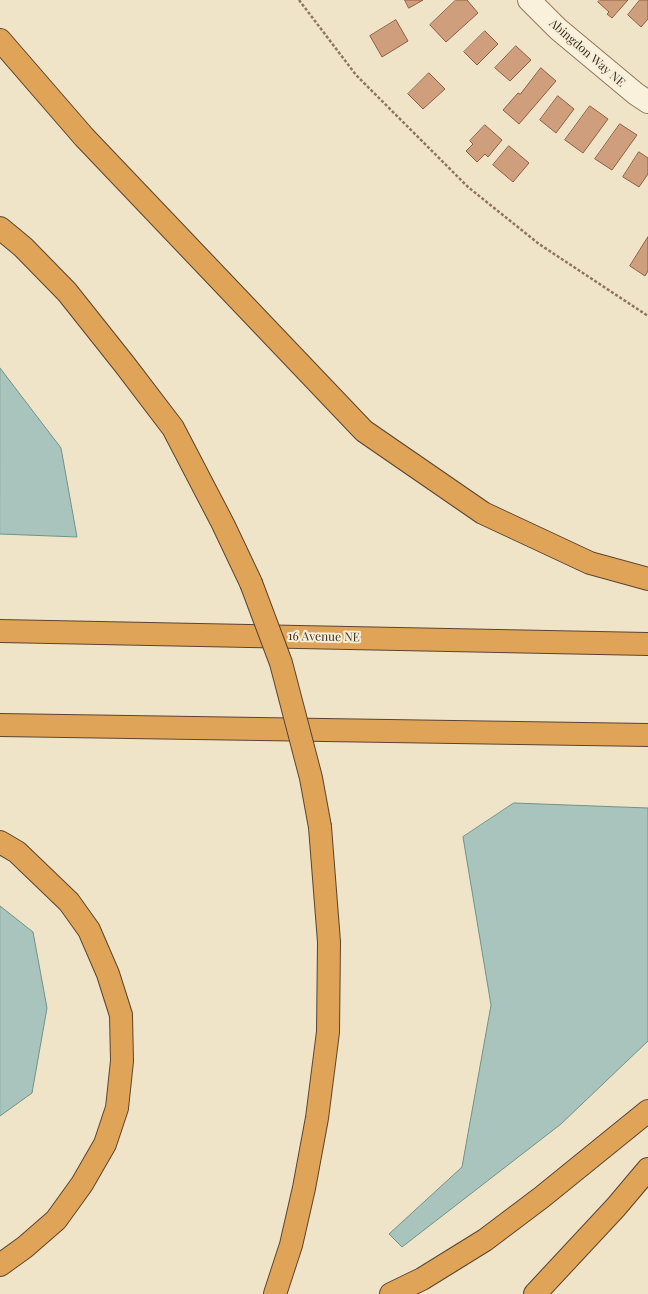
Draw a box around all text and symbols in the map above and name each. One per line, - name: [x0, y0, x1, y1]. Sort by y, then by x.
- street label: Abingdon Way NE: [546, 16, 628, 90]
- street label: 16 Avenue NE: [288, 629, 360, 645]

